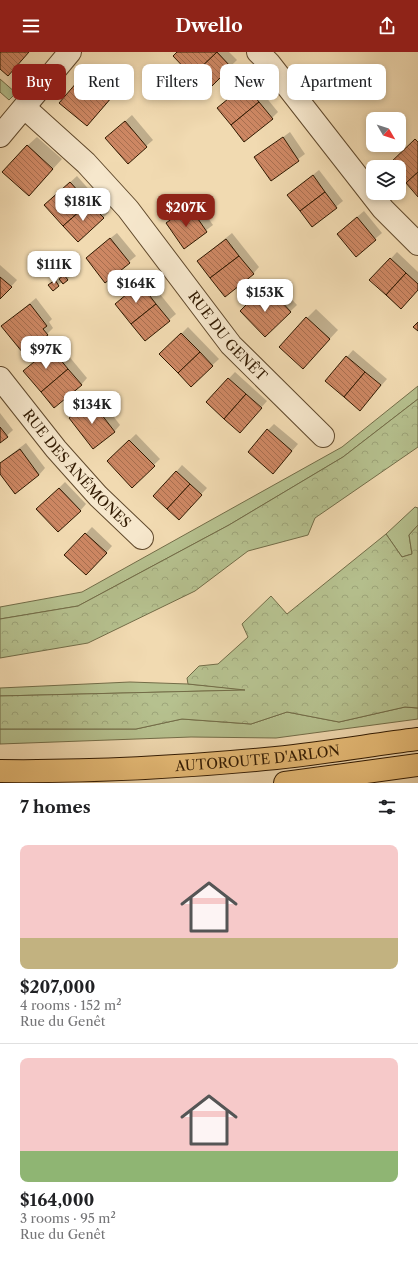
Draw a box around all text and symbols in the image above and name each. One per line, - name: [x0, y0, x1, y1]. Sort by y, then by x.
- icon: menu: [20, 15, 42, 37]
- text: Dwello: [175, 15, 243, 37]
- icon: share: [376, 15, 398, 37]
- chip: Buy: [12, 64, 66, 100]
- chip: Rent: [74, 64, 134, 100]
- chip: Filters: [142, 64, 212, 100]
- chip: New: [220, 64, 279, 100]
- chip: Apartment: [287, 64, 386, 100]
- north arrow: [366, 112, 406, 152]
- map controls: [366, 112, 406, 200]
- button: layers: [366, 160, 406, 200]
- pin: $181K: [55, 188, 111, 222]
- text: $181K: [64, 193, 102, 209]
- pin: $207K: [158, 194, 214, 228]
- text: $207K: [166, 199, 206, 215]
- pin: $111K: [26, 251, 82, 285]
- text: $111K: [36, 256, 72, 272]
- pin: $164K: [108, 270, 164, 304]
- text: $164K: [117, 275, 155, 291]
- pin: $153K: [237, 279, 293, 313]
- text: $153K: [246, 284, 284, 300]
- street label: RUE DU GENÊT: [184, 287, 271, 385]
- pin: $97K: [22, 336, 70, 370]
- text: $97K: [30, 341, 62, 357]
- pin: $134K: [64, 391, 120, 425]
- text: $134K: [73, 396, 111, 412]
- street label: RUE DES ANÉMONES: [19, 406, 135, 532]
- street label: AUTOROUTE D'ARLON: [174, 741, 341, 775]
- icon: filters: [376, 796, 398, 818]
- text: 7 homes: [20, 797, 91, 817]
- icon: home: [173, 871, 245, 943]
- text: $207,000: [20, 977, 95, 997]
- text: 4 rooms · 152 m²: [20, 997, 121, 1013]
- text: Rue du Genêt: [20, 1013, 105, 1029]
- icon: home: [173, 1084, 245, 1156]
- text: $164,000: [20, 1190, 94, 1210]
- text: 3 rooms · 95 m²: [20, 1210, 116, 1226]
- text: Rue du Genêt: [20, 1226, 105, 1242]

